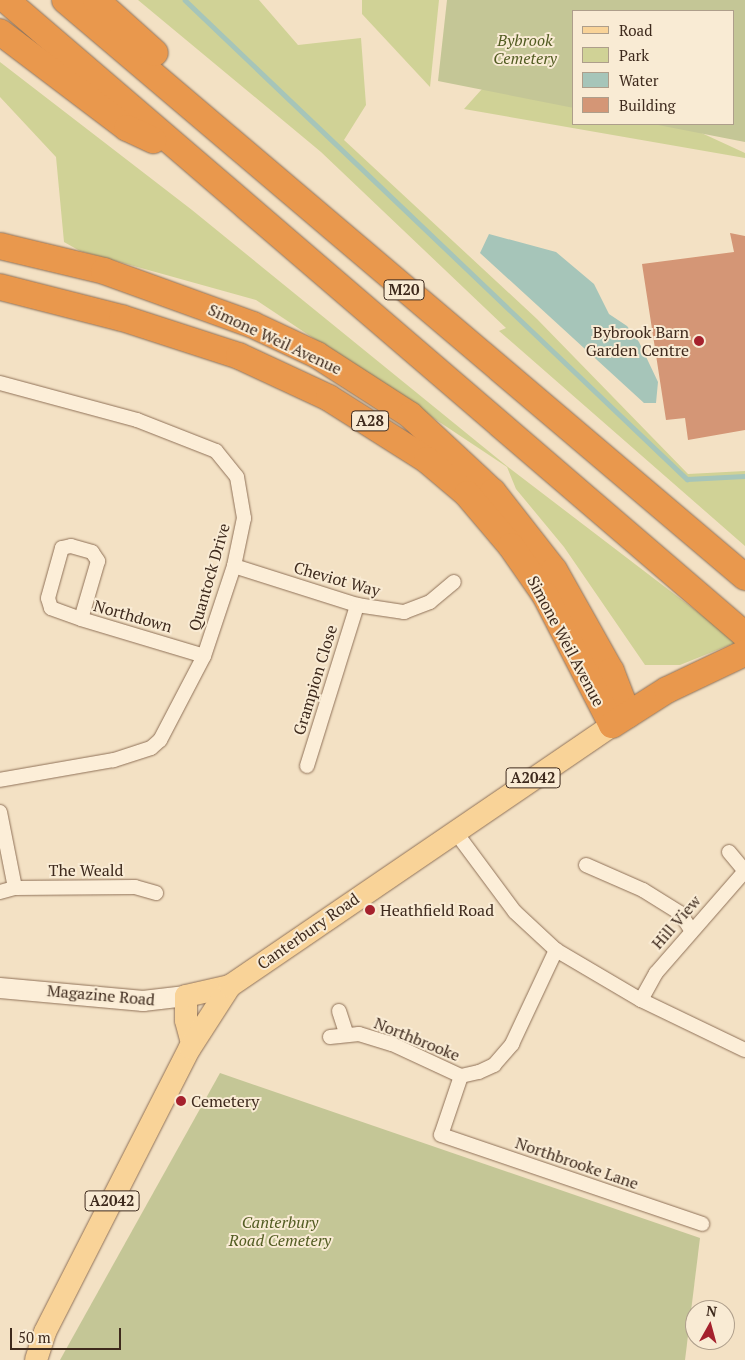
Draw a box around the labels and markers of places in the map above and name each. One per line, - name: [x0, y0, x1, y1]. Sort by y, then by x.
- place label: Bybrook Barn Garden Centre: [586, 322, 689, 360]
- marker: Bybrook Barn Garden Centre: [693, 335, 705, 347]
- place label: Heathfield Road: [380, 900, 494, 920]
- marker: Heathfield Road: [364, 904, 376, 916]
- place label: Cemetery: [191, 1091, 259, 1111]
- marker: Cemetery: [175, 1095, 187, 1107]

